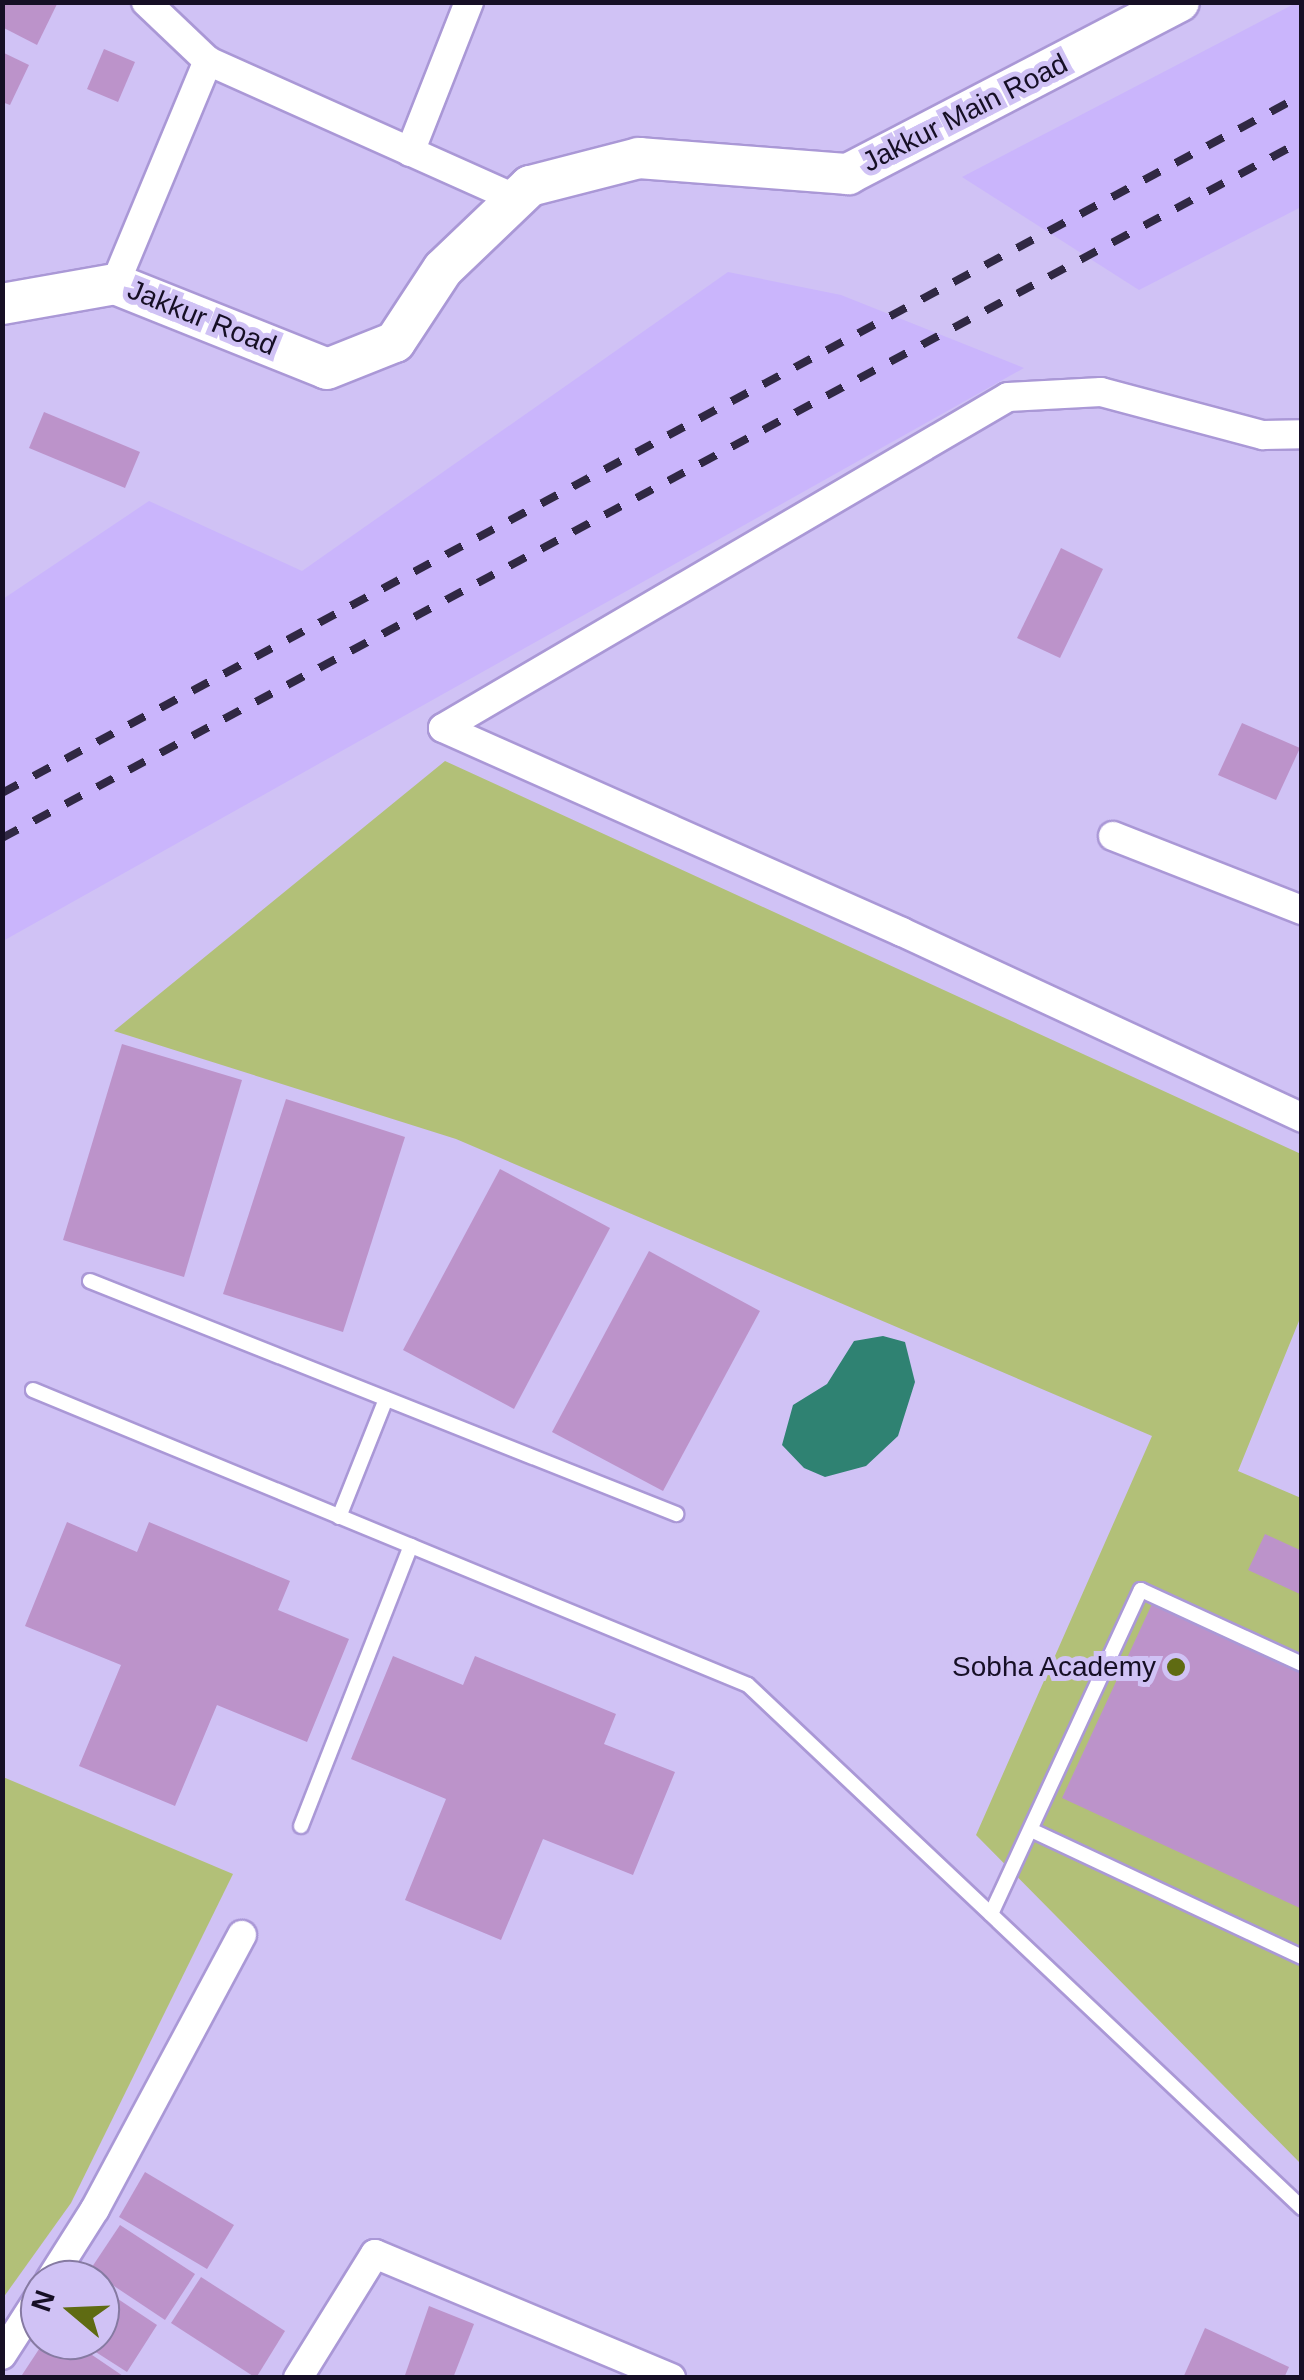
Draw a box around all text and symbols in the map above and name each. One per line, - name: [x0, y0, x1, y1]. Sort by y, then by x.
- street label: Jakkur Main Road: [857, 47, 1073, 179]
- street label: Jakkur Road: [123, 273, 281, 363]
- place label: Sobha Academy: [951, 1650, 1156, 1684]
- marker: Sobha Academy: [1165, 1656, 1187, 1678]
- north arrow: [20, 2260, 120, 2360]
- text: N: [25, 2286, 61, 2315]

